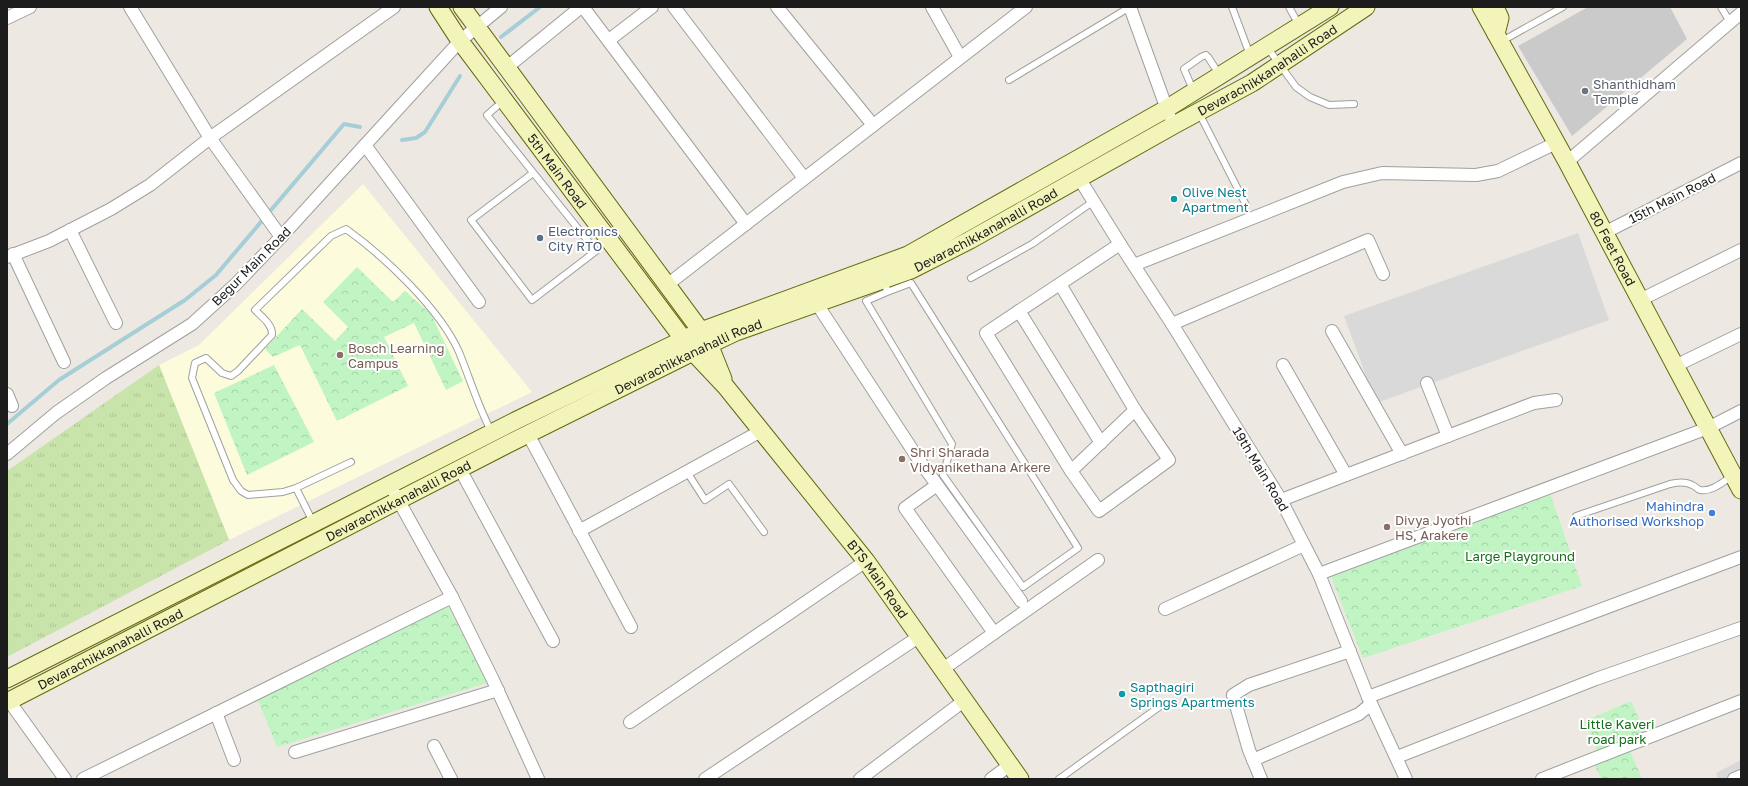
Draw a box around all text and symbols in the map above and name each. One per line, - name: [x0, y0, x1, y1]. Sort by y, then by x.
- street label: Devarachikkanahalli Road: [1195, 21, 1340, 119]
- place label: Shanthidham Temple: [1593, 76, 1676, 107]
- marker: Shanthidham Temple: [1580, 86, 1590, 96]
- street label: 5th Main Road: [524, 131, 591, 212]
- street label: 15th Main Road: [1626, 169, 1718, 227]
- street label: Devarachikkanahalli Road: [911, 184, 1060, 275]
- place label: Olive Nest Apartment: [1182, 184, 1249, 215]
- marker: Olive Nest Apartment: [1169, 194, 1179, 204]
- street label: 80 Feet Road: [1586, 208, 1639, 288]
- street label: Begur Main Road: [208, 223, 294, 309]
- place label: Electronics City RTO: [548, 223, 618, 254]
- marker: Electronics City RTO: [535, 233, 545, 243]
- street label: Devarachikkanahalli Road: [612, 315, 764, 398]
- place label: Bosch Learning Campus: [348, 340, 444, 371]
- marker: Bosch Learning Campus: [335, 350, 345, 360]
- street label: 19th Main Road: [1229, 424, 1293, 514]
- place label: Shri Sharada Vidyanikethana Arkere: [910, 444, 1051, 475]
- marker: Shri Sharada Vidyanikethana Arkere: [897, 454, 907, 464]
- street label: Devarachikkanahalli Road: [323, 457, 473, 545]
- place label: Mahindra Authorised Workshop: [1570, 498, 1704, 529]
- marker: Mahindra Authorised Workshop: [1707, 508, 1717, 518]
- place label: Divya Jyothi HS, Arakere: [1395, 512, 1471, 543]
- marker: Divya Jyothi HS, Arakere: [1382, 522, 1392, 532]
- street label: BTS Main Road: [844, 536, 912, 621]
- park label: Large Playground: [1465, 548, 1575, 564]
- street label: Devarachikkanahalli Road: [35, 605, 185, 693]
- place label: Sapthagiri Springs Apartments: [1130, 679, 1255, 710]
- marker: Sapthagiri Springs Apartments: [1117, 689, 1127, 699]
- park label: Little Kaveri road park: [1579, 716, 1655, 747]

